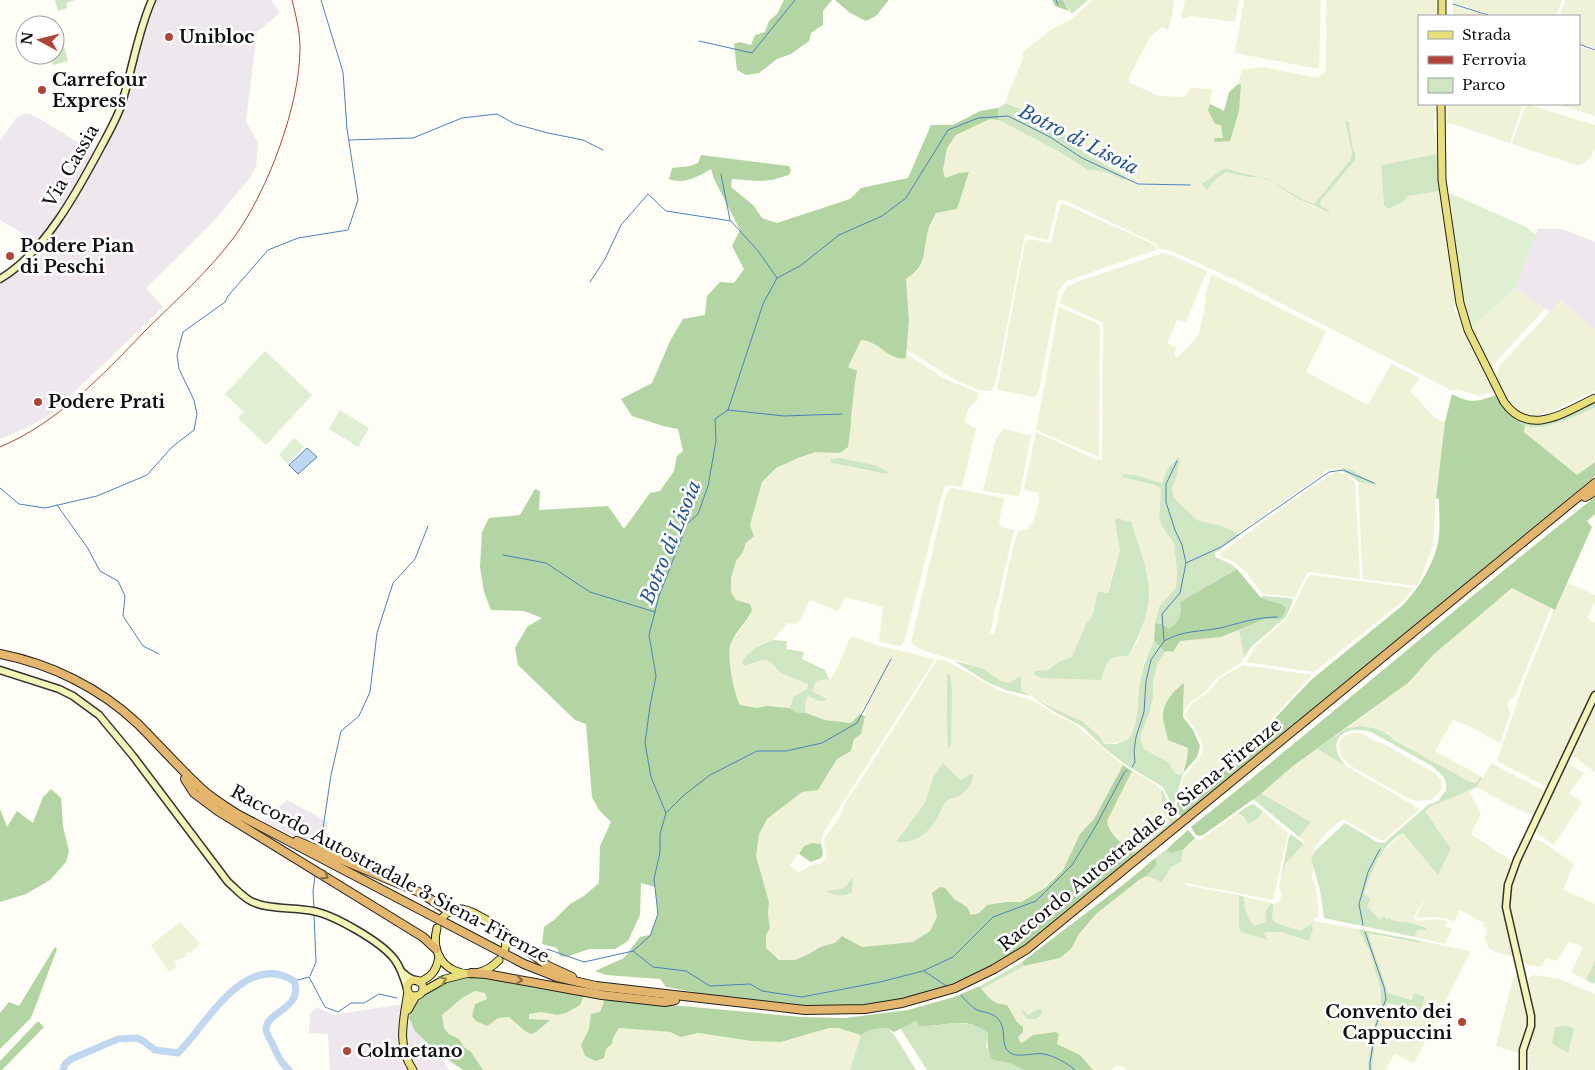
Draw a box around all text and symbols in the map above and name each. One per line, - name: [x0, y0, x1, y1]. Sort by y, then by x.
- north arrow: [15, 15, 65, 65]
- legend: [1418, 15, 1580, 105]
- text: Strada: [1462, 25, 1512, 44]
- place label: Unibloc: [179, 26, 255, 48]
- text: N: [17, 31, 37, 46]
- marker: Unibloc: [163, 31, 175, 43]
- text: Ferrovia: [1462, 50, 1527, 69]
- place label: Carrefour Express: [52, 69, 147, 112]
- text: Parco: [1462, 75, 1505, 94]
- marker: Carrefour Express: [36, 84, 48, 96]
- water label: Botro di Lisoia: [1014, 99, 1142, 179]
- street label: Via Cassia: [38, 121, 104, 212]
- place label: Podere Pian di Peschi: [20, 235, 134, 278]
- marker: Podere Pian di Peschi: [4, 250, 16, 262]
- place label: Podere Prati: [48, 391, 166, 413]
- marker: Podere Prati: [32, 396, 44, 408]
- water label: Botro di Lisoia: [635, 477, 706, 608]
- street label: Raccordo Autostradale 3 Siena-Firenze: [994, 714, 1286, 956]
- street label: Raccordo Autostradale 3 Siena-Firenze: [227, 780, 553, 968]
- one-way arrow: [319, 869, 328, 879]
- one-way arrow: [515, 974, 523, 984]
- one-way arrow: [438, 976, 447, 987]
- place label: Convento dei Cappuccini: [1325, 1001, 1453, 1044]
- marker: Convento dei Cappuccini: [1456, 1016, 1468, 1028]
- place label: Colmetano: [357, 1040, 463, 1062]
- marker: Colmetano: [341, 1045, 353, 1057]

